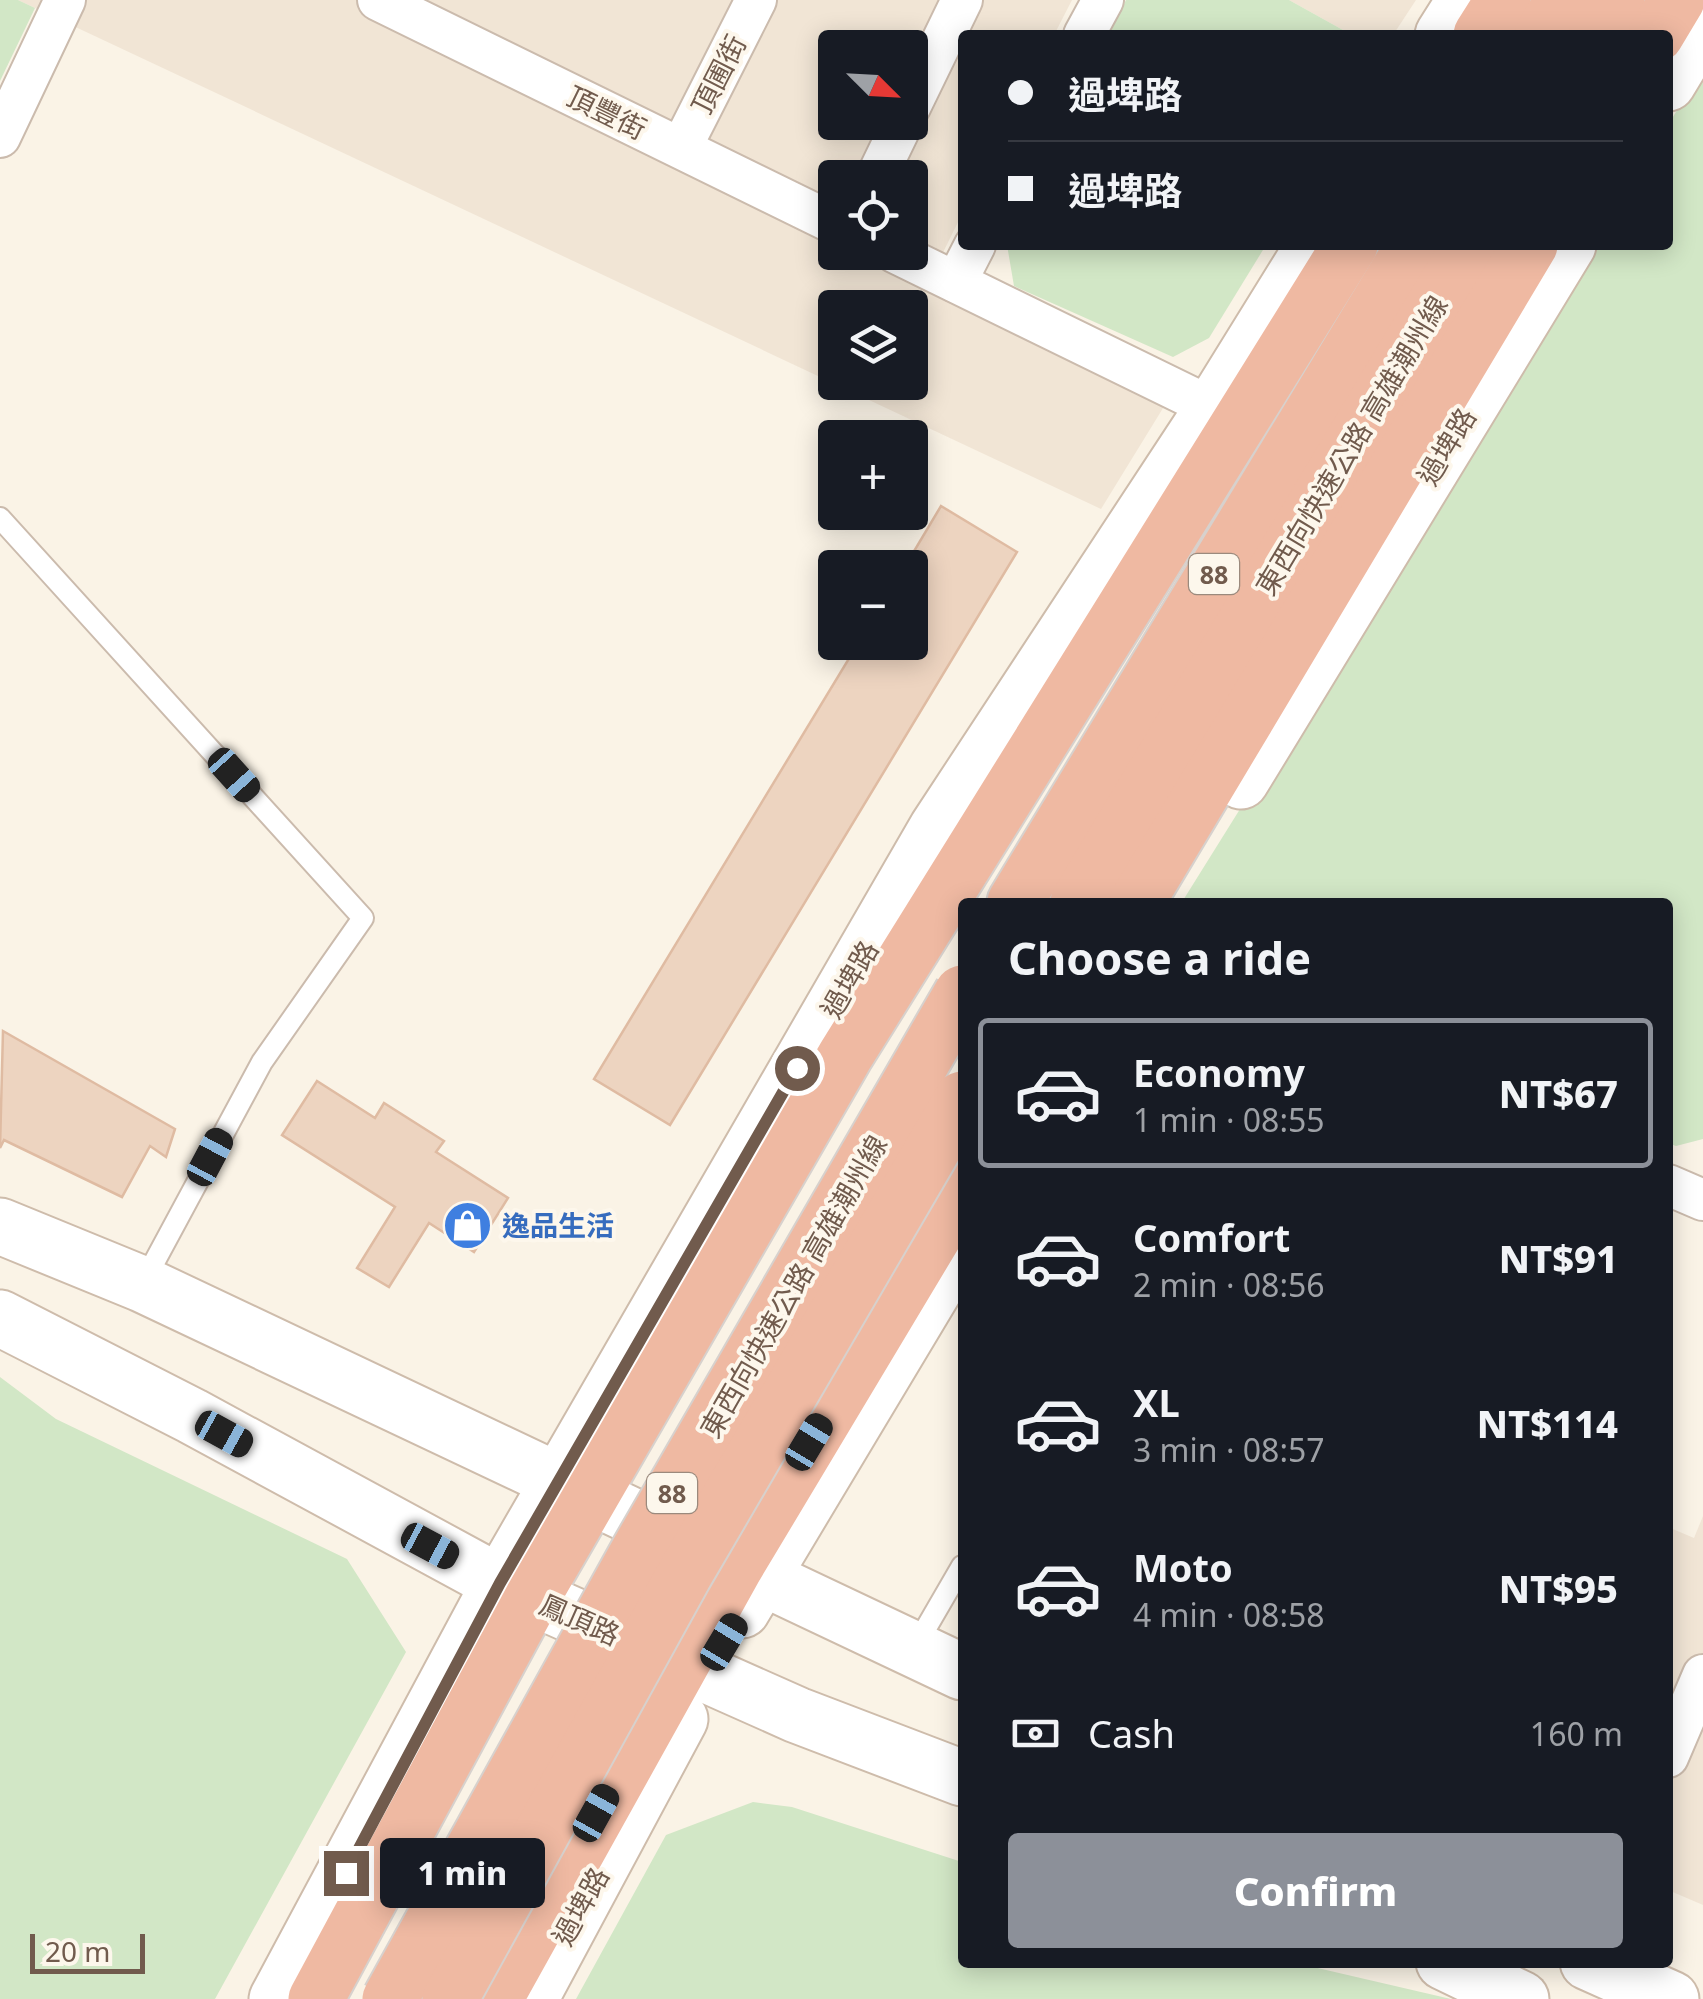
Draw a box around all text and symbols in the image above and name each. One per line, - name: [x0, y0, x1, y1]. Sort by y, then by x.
- street label: 頂圃街: [682, 28, 754, 120]
- north arrow: [818, 30, 928, 140]
- map controls: [818, 30, 928, 660]
- text: 過埤路: [1068, 68, 1182, 120]
- street label: 頂豐街: [561, 77, 653, 147]
- button: locate: [818, 160, 928, 270]
- text: 過埤路: [1068, 164, 1182, 216]
- street label: 東西向快速公路 高雄潮州線: [1246, 288, 1456, 602]
- button: layers: [818, 290, 928, 400]
- street label: 過埤路: [1408, 400, 1484, 492]
- button: +: [818, 420, 928, 530]
- button: −: [818, 550, 928, 660]
- road number: 88: [1189, 554, 1239, 594]
- car: [203, 743, 265, 807]
- text: Choose a ride: [1008, 927, 1311, 988]
- street label: 過埤路: [812, 933, 886, 1025]
- route start: [775, 1046, 820, 1091]
- text: Economy: [1133, 1046, 1305, 1098]
- icon: car: [1013, 1048, 1103, 1138]
- text: NT$67: [1499, 1067, 1618, 1119]
- text: 1 min · 08:55: [1133, 1098, 1325, 1141]
- car: [183, 1123, 237, 1191]
- street label: 東西向快速公路 高雄潮州線: [691, 1128, 895, 1444]
- shop icon: 逸品生活: [441, 1199, 493, 1251]
- place label: 逸品生活: [502, 1206, 614, 1244]
- text: Comfort: [1133, 1211, 1290, 1263]
- icon: car: [1013, 1213, 1103, 1303]
- text: NT$91: [1499, 1232, 1618, 1284]
- text: 2 min · 08:56: [1133, 1263, 1325, 1306]
- text: XL: [1133, 1376, 1180, 1428]
- icon: car: [1013, 1378, 1103, 1468]
- text: NT$114: [1477, 1397, 1618, 1449]
- car: [190, 1406, 258, 1462]
- car: [781, 1409, 837, 1475]
- text: 3 min · 08:57: [1133, 1428, 1325, 1471]
- road number: 88: [647, 1473, 697, 1513]
- car: [396, 1519, 464, 1573]
- text: Moto: [1133, 1541, 1233, 1593]
- icon: car: [1013, 1543, 1103, 1633]
- text: NT$95: [1499, 1562, 1618, 1614]
- street label: 鳳頂路: [534, 1585, 626, 1653]
- text: 4 min · 08:58: [1133, 1593, 1325, 1636]
- car: [696, 1609, 752, 1675]
- icon: cash: [1008, 1706, 1063, 1761]
- text: Cash: [1088, 1707, 1175, 1759]
- text: 160 m: [1530, 1712, 1623, 1755]
- car: [568, 1779, 624, 1847]
- button: Confirm: [1008, 1833, 1623, 1948]
- callout: 1 min: [381, 1838, 546, 1908]
- route end: [324, 1851, 369, 1896]
- text: 1 min: [418, 1851, 507, 1894]
- street label: 過埤路: [543, 1860, 617, 1952]
- scale bar: [30, 1929, 145, 1974]
- text: 20 m: [45, 1932, 111, 1970]

